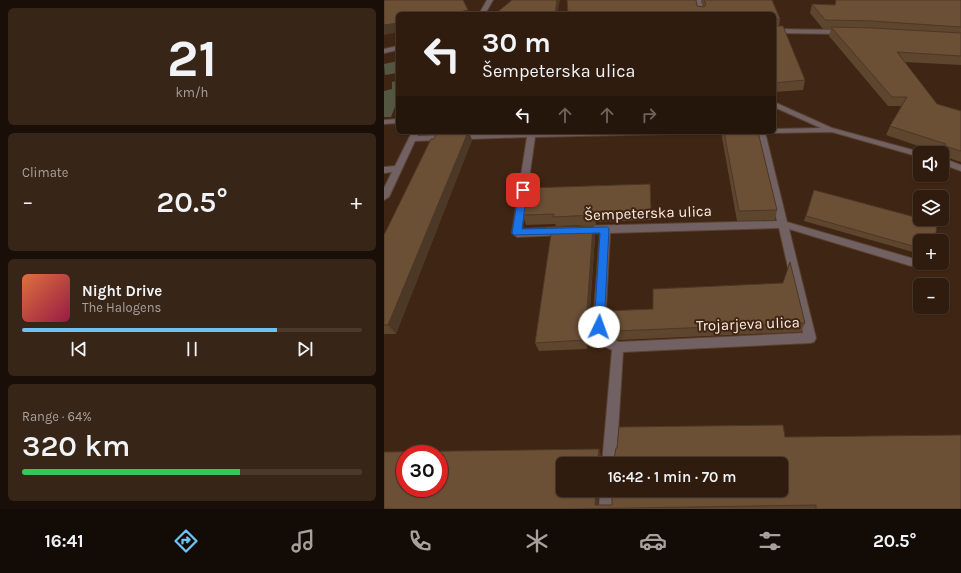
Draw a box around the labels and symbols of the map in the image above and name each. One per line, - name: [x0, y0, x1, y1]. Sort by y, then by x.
- pin: [506, 173, 540, 207]
- street label: Šempeterska ulica: [584, 202, 712, 224]
- position arrow: [578, 306, 620, 348]
- street label: Trojarjeva ulica: [696, 313, 800, 335]
- speed limit sign: 30: [396, 445, 448, 497]

